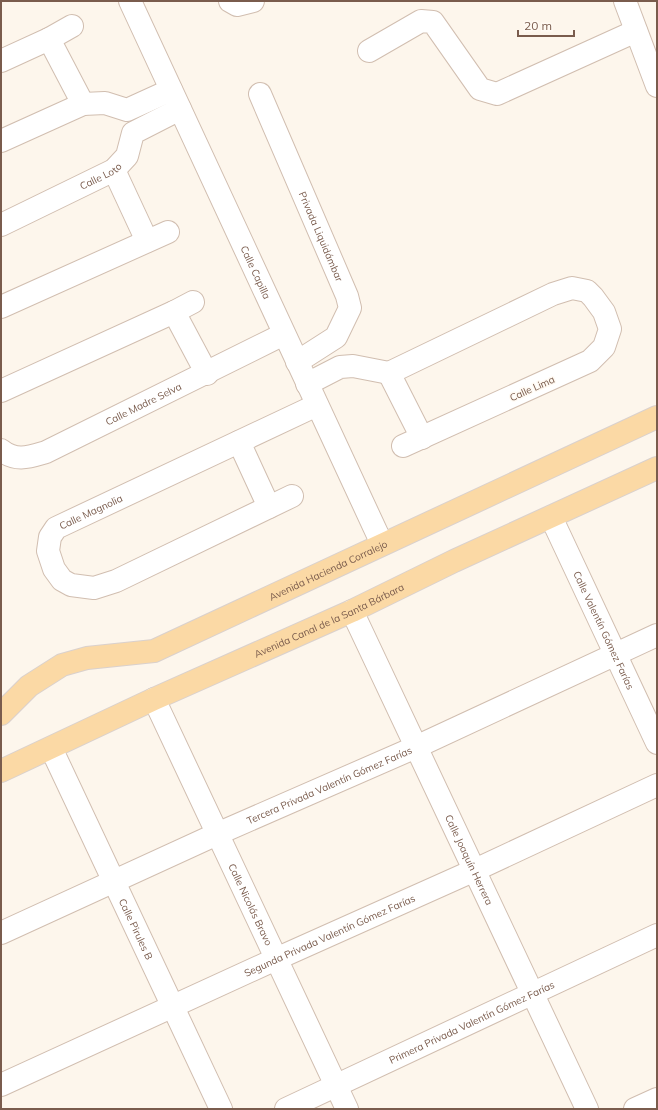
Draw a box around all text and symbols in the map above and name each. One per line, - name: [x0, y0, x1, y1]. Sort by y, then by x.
- scale bar: [518, 12, 574, 38]
- text: 20 m: [524, 18, 552, 33]
- street label: Calle Loto: [78, 160, 125, 193]
- street label: Privada Liquidámbar: [296, 190, 346, 284]
- street label: Calle Capilla: [237, 244, 273, 301]
- street label: Calle Lima: [508, 373, 557, 404]
- street label: Calle Madre Selva: [103, 380, 184, 428]
- street label: Calle Magnolia: [57, 492, 125, 533]
- street label: Avenida Hacienda Corralejo: [267, 537, 390, 604]
- street label: Calle Valentín Gómez Farías: [570, 569, 637, 692]
- street label: Avenida Canal de la Santa Bárbara: [252, 581, 406, 661]
- street label: Tercera Privada Valentín Gómez Farías: [245, 744, 414, 827]
- street label: Calle Joaquín Herrera: [442, 813, 496, 907]
- street label: Calle Nicolás Bravo: [225, 861, 275, 948]
- street label: Segunda Privada Valentín Gómez Farías: [242, 892, 417, 980]
- street label: Calle Pirules B: [116, 896, 156, 962]
- street label: Primera Privada Valentín Gómez Farías: [387, 978, 557, 1067]

